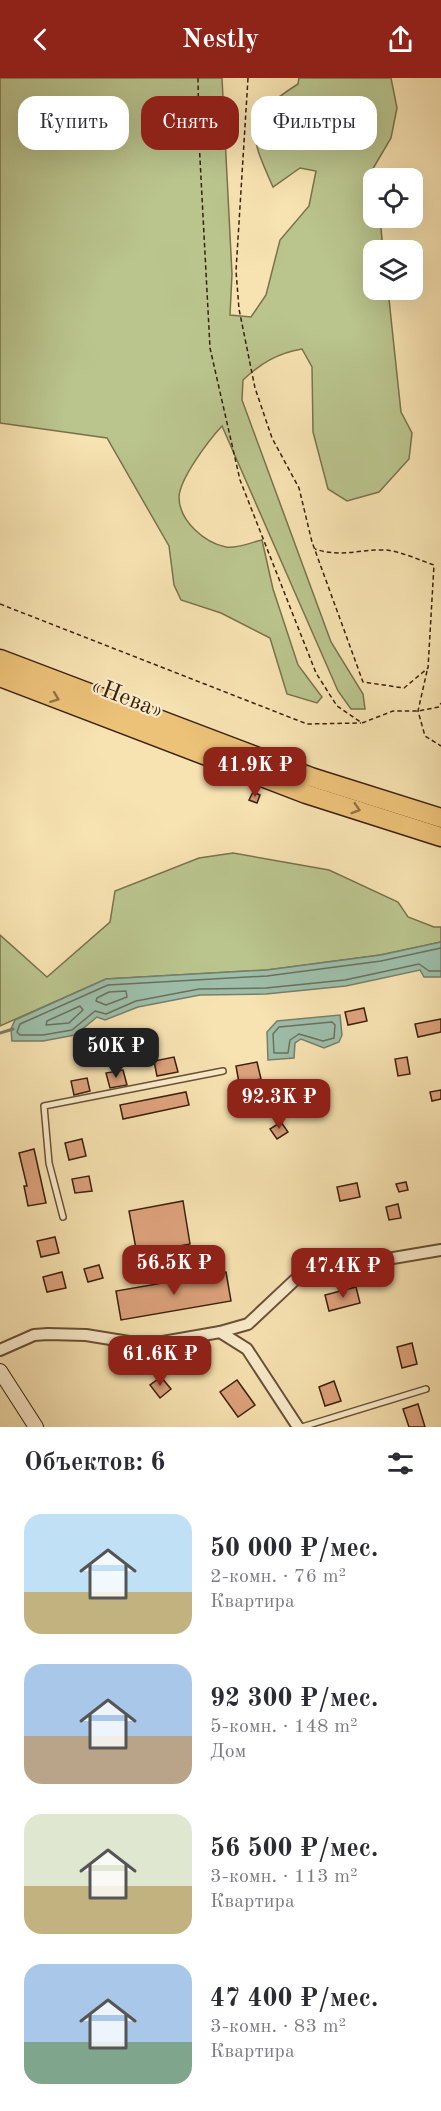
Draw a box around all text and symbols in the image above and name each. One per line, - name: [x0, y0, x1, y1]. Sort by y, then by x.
- icon: back: [24, 23, 57, 56]
- icon: share: [384, 23, 417, 56]
- text: Nestly: [182, 26, 259, 53]
- chip: Купить: [18, 96, 129, 150]
- chip: Снять: [141, 96, 239, 150]
- chip: Фильтры: [251, 96, 377, 150]
- map controls: [363, 168, 423, 300]
- button: locate: [363, 168, 423, 228]
- button: layers: [363, 240, 423, 300]
- street label: «Нева»: [87, 674, 167, 724]
- one-way arrow: [49, 690, 60, 703]
- pin: 41.9K ₽: [200, 747, 310, 798]
- text: 41.9K ₽: [217, 756, 293, 776]
- one-way arrow: [350, 802, 361, 814]
- pin: 50K ₽: [74, 1028, 158, 1079]
- text: 50K ₽: [87, 1037, 145, 1057]
- pin: 92.3K ₽: [224, 1079, 334, 1130]
- text: 92.3K ₽: [241, 1088, 317, 1108]
- pin: 56.5K ₽: [119, 1245, 229, 1296]
- pin: 47.4K ₽: [288, 1248, 398, 1299]
- text: 56.5K ₽: [136, 1254, 212, 1274]
- text: 47.4K ₽: [305, 1257, 381, 1277]
- pin: 61.6K ₽: [105, 1336, 215, 1387]
- text: 61.6K ₽: [122, 1345, 198, 1365]
- icon: filters: [384, 1447, 417, 1480]
- text: Объектов: 6: [24, 1450, 165, 1476]
- text: 50 000 ₽/мес.: [210, 1536, 378, 1562]
- icon: home: [72, 1538, 144, 1610]
- text: 2-комн. · 76 m²: [210, 1567, 346, 1587]
- text: Квартира: [210, 1592, 295, 1612]
- text: 92 300 ₽/мес.: [210, 1686, 378, 1712]
- icon: home: [72, 1688, 144, 1760]
- text: 5-комн. · 148 m²: [210, 1717, 358, 1737]
- text: Дом: [210, 1742, 246, 1762]
- text: 56 500 ₽/мес.: [210, 1836, 378, 1862]
- icon: home: [72, 1838, 144, 1910]
- text: 3-комн. · 113 m²: [210, 1867, 358, 1887]
- text: Квартира: [210, 1892, 295, 1912]
- text: 47 400 ₽/мес.: [210, 1986, 378, 2012]
- icon: home: [72, 1988, 144, 2060]
- text: 3-комн. · 83 m²: [210, 2017, 346, 2037]
- text: Квартира: [210, 2042, 295, 2062]

